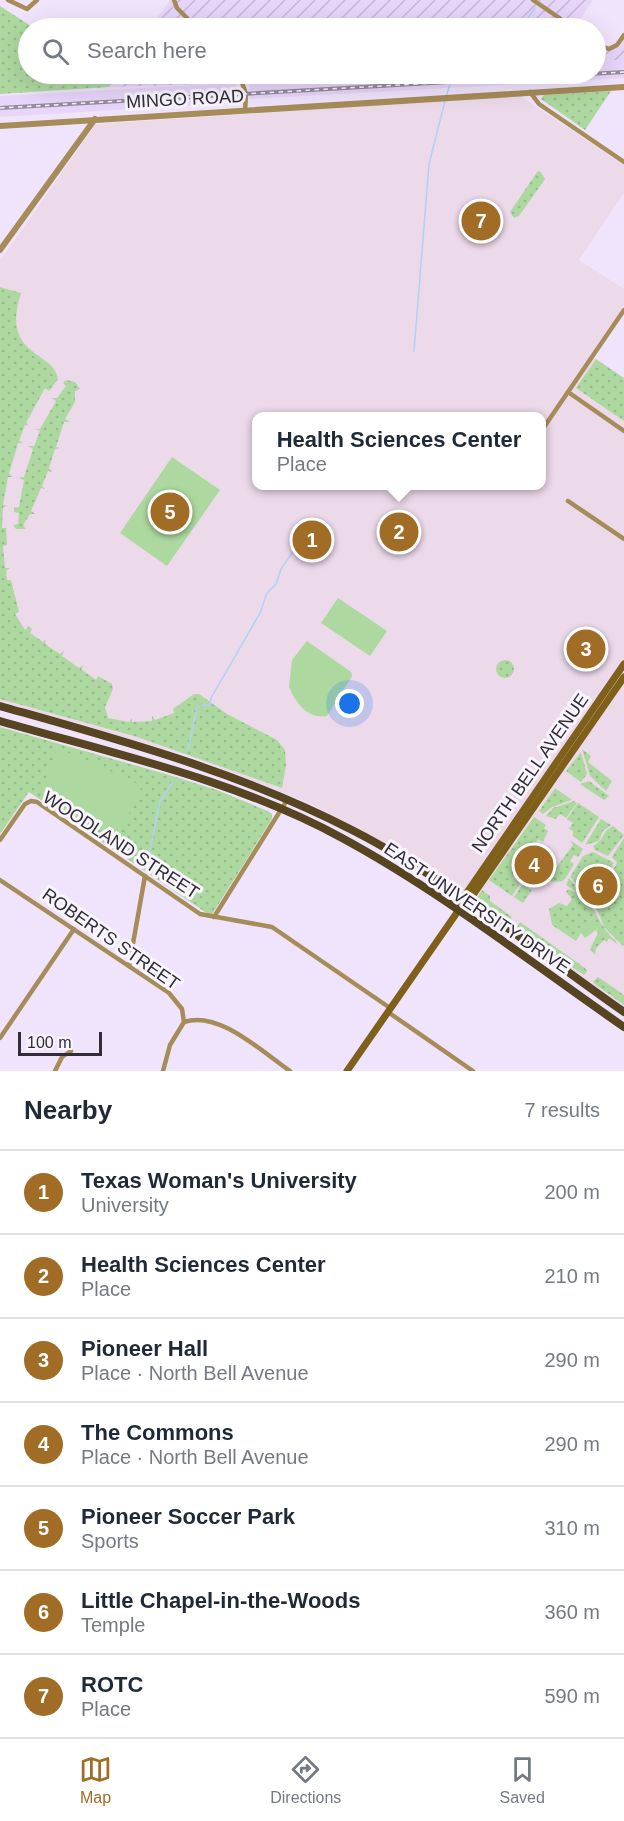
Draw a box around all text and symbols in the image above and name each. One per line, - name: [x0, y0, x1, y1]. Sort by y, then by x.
- search box: [18, 18, 606, 84]
- icon: search: [39, 35, 72, 68]
- text: Search here: [87, 38, 207, 63]
- street label: MINGO ROAD: [126, 86, 244, 112]
- pin: 7: [462, 198, 500, 244]
- popup: [252, 412, 546, 490]
- text: Health Sciences Center: [277, 427, 521, 452]
- text: Place: [277, 453, 327, 475]
- pin: 5: [150, 490, 190, 534]
- pin: 2: [380, 510, 418, 554]
- pin: 1: [292, 518, 332, 562]
- pin: 3: [566, 626, 606, 672]
- your location: [335, 689, 364, 718]
- street label: NORTH BELL AVENUE: [468, 690, 592, 856]
- street label: WOODLAND STREET: [39, 787, 203, 903]
- street label: EAST UNIVERSITY DRIVE: [380, 838, 574, 978]
- pin: 4: [514, 842, 554, 888]
- pin: 6: [578, 864, 618, 908]
- street label: ROBERTS STREET: [39, 884, 183, 994]
- scale bar: [18, 1029, 102, 1056]
- text: 100 m: [27, 1034, 71, 1051]
- text: Nearby: [24, 1095, 112, 1125]
- text: 7 results: [524, 1099, 600, 1121]
- text: Texas Woman's University: [81, 1168, 357, 1193]
- text: 1: [38, 1181, 49, 1203]
- text: 200 m: [544, 1181, 600, 1203]
- text: University: [81, 1194, 169, 1216]
- text: Health Sciences Center: [81, 1252, 326, 1277]
- text: 2: [38, 1265, 49, 1287]
- text: 210 m: [544, 1265, 600, 1287]
- text: Place: [81, 1278, 131, 1300]
- text: Pioneer Hall: [81, 1336, 208, 1361]
- text: 3: [38, 1349, 49, 1371]
- text: 290 m: [544, 1349, 600, 1371]
- text: Place · North Bell Avenue: [81, 1362, 309, 1384]
- text: The Commons: [81, 1420, 234, 1445]
- text: 4: [38, 1433, 49, 1455]
- text: 290 m: [544, 1433, 600, 1455]
- text: Place · North Bell Avenue: [81, 1446, 309, 1468]
- text: Pioneer Soccer Park: [81, 1504, 295, 1529]
- text: 5: [38, 1517, 49, 1539]
- text: 310 m: [544, 1517, 600, 1539]
- text: Sports: [81, 1530, 139, 1552]
- text: Little Chapel-in-the-Woods: [81, 1588, 360, 1613]
- text: 6: [38, 1601, 49, 1623]
- text: 360 m: [544, 1601, 600, 1623]
- text: Temple: [81, 1614, 145, 1636]
- text: ROTC: [81, 1672, 143, 1697]
- text: 7: [38, 1685, 49, 1707]
- text: 590 m: [544, 1685, 600, 1707]
- text: Place: [81, 1698, 131, 1720]
- tab: Map: [79, 1753, 112, 1807]
- tab: Directions: [270, 1753, 341, 1807]
- tab: Saved: [500, 1753, 545, 1807]

